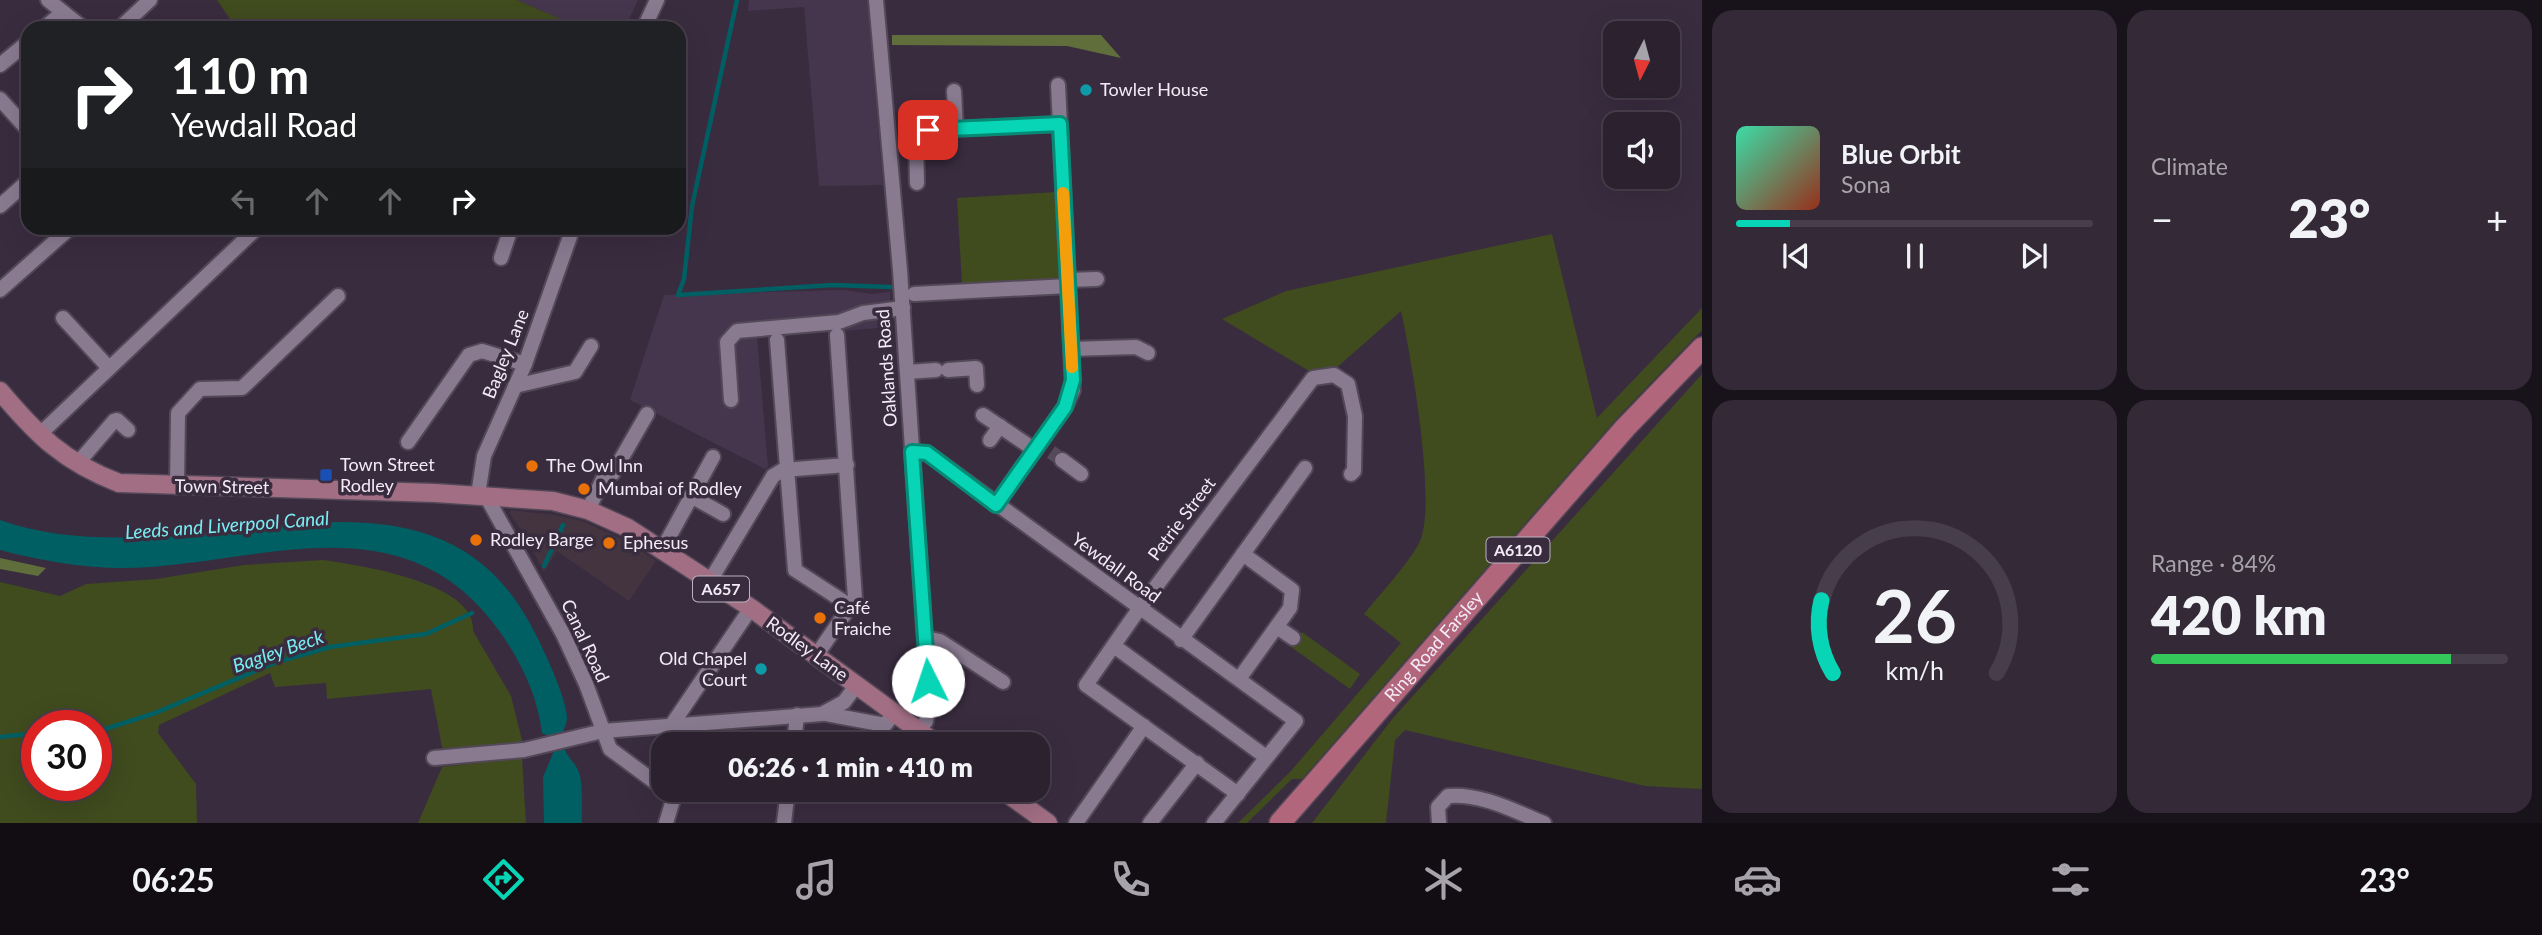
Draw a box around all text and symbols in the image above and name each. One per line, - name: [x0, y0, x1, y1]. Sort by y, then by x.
- north arrow: [1603, 21, 1680, 98]
- map controls: [1603, 21, 1680, 189]
- text: 110 m: [171, 46, 309, 104]
- icon: right: [56, 49, 147, 140]
- place label: Towler House: [1100, 78, 1208, 100]
- marker: Towler House: [1078, 82, 1094, 98]
- pin: [898, 100, 958, 160]
- text: Yewdall Road: [171, 105, 357, 144]
- icon: arrive: [909, 111, 947, 149]
- button: sound: [1603, 112, 1680, 189]
- text: Blue Orbit: [1841, 138, 1961, 170]
- text: Climate: [2151, 152, 2228, 180]
- text: Sona: [1841, 170, 1891, 198]
- icon: left: [225, 182, 263, 220]
- icon: ahead: [298, 182, 336, 220]
- icon: ahead: [371, 182, 409, 220]
- icon: right: [444, 182, 482, 220]
- text: 23°: [2289, 187, 2370, 249]
- text: −: [2151, 196, 2173, 242]
- text: +: [2486, 196, 2508, 242]
- icon: previous: [1777, 237, 1815, 275]
- icon: pause: [1896, 237, 1934, 275]
- icon: next: [2015, 237, 2053, 275]
- street label: Bagley Lane: [477, 306, 533, 402]
- street label: Oaklands Road: [871, 308, 901, 428]
- place label: Town Street Rodley: [340, 453, 435, 496]
- place label: The Owl Inn: [546, 454, 643, 476]
- marker: The Owl Inn: [524, 458, 540, 474]
- marker: Town Street Rodley: [318, 467, 334, 483]
- street label: Petrie Street: [1143, 472, 1220, 564]
- street label: Town Street: [174, 474, 270, 498]
- place label: Mumbai of Rodley: [598, 477, 742, 499]
- marker: Mumbai of Rodley: [576, 481, 592, 497]
- water label: Leeds and Liverpool Canal: [124, 506, 330, 543]
- place label: Rodley Barge: [490, 528, 593, 550]
- street label: Yewdall Road: [1068, 528, 1165, 607]
- place label: Ephesus: [623, 531, 689, 553]
- marker: Rodley Barge: [468, 532, 484, 548]
- marker: Ephesus: [601, 535, 617, 551]
- road number: A6120: [1486, 538, 1550, 562]
- text: Range · 84%: [2151, 549, 2276, 577]
- text: 26: [1872, 571, 1957, 659]
- road number: A657: [693, 576, 749, 602]
- text: 420 km: [2151, 584, 2327, 646]
- street label: Ring Road Farsley: [1379, 586, 1488, 706]
- street label: Canal Road: [557, 596, 615, 685]
- place label: Café Fraiche: [834, 596, 891, 639]
- marker: Café Fraiche: [812, 610, 828, 626]
- street label: Rodley Lane: [762, 611, 853, 685]
- water label: Bagley Beck: [229, 624, 327, 677]
- position arrow: [891, 644, 965, 718]
- place label: Old Chapel Court: [659, 647, 748, 690]
- text: km/h: [1885, 654, 1944, 684]
- marker: Old Chapel Court: [753, 661, 769, 677]
- speed limit sign: 30: [21, 710, 112, 801]
- text: 06:26 · 1 min · 410 m: [728, 751, 973, 783]
- icon: directions: [479, 855, 528, 904]
- icon: music: [792, 855, 841, 904]
- icon: phone: [1106, 855, 1155, 904]
- icon: climate: [1419, 855, 1468, 904]
- icon: car: [1733, 855, 1782, 904]
- icon: filters: [2046, 855, 2095, 904]
- text: 06:25: [132, 860, 215, 899]
- text: 23°: [2359, 860, 2410, 899]

